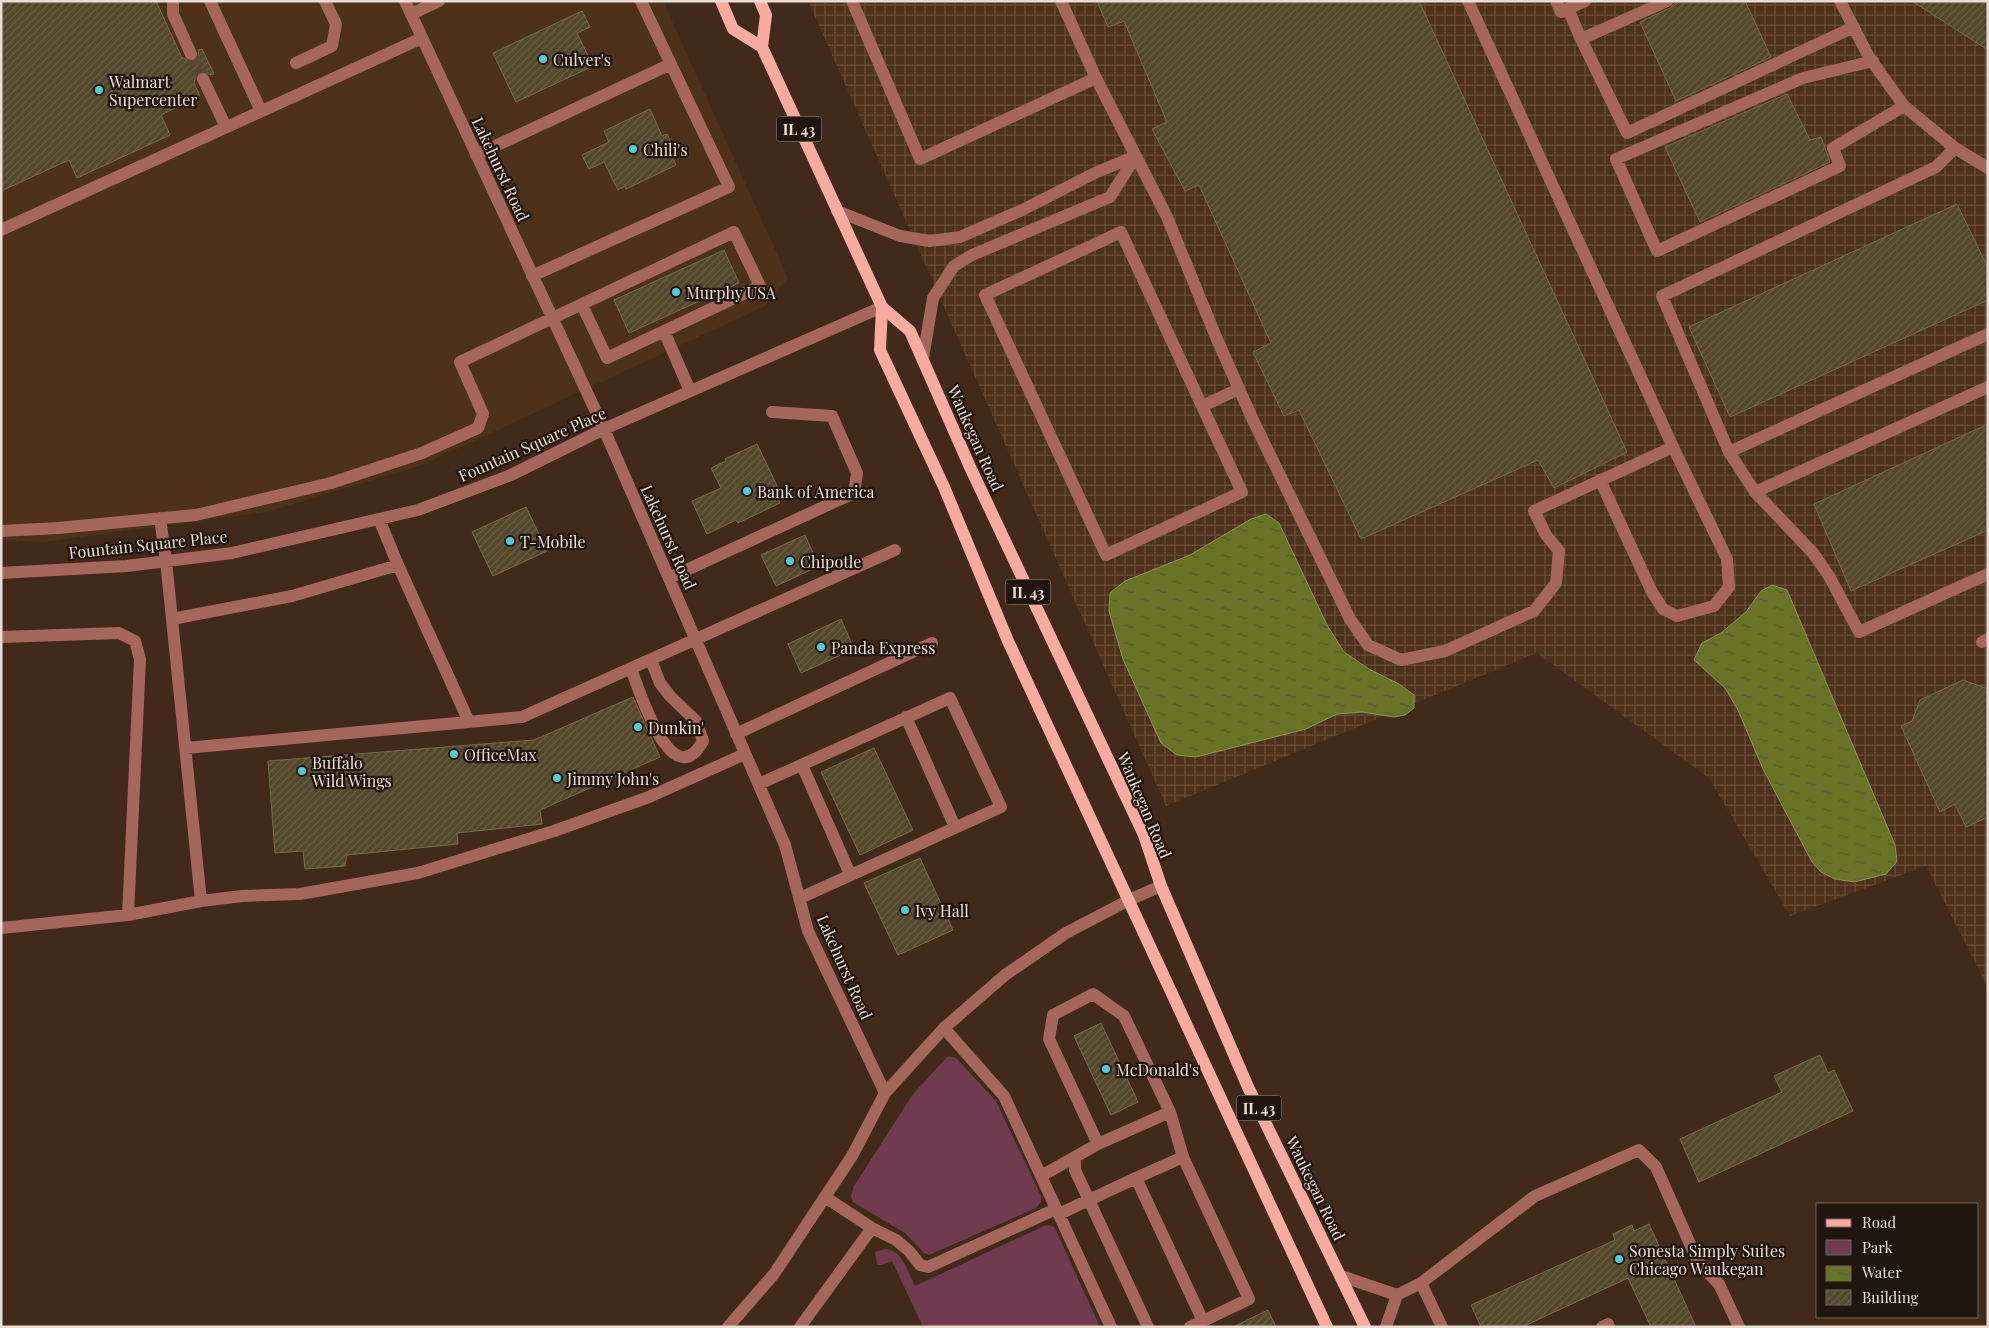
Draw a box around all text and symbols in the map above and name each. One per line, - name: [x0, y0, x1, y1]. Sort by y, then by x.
- place label: Culver's: [553, 49, 611, 70]
- marker: Culver's: [537, 53, 549, 65]
- place label: Walmart Supercenter: [108, 71, 197, 110]
- marker: Walmart Supercenter: [93, 84, 105, 96]
- street label: Lakehurst Road: [468, 114, 534, 224]
- road number: IL 43: [776, 116, 822, 142]
- place label: Chili's: [643, 139, 688, 160]
- marker: Chili's: [627, 143, 639, 155]
- place label: Murphy USA: [686, 282, 777, 303]
- marker: Murphy USA: [670, 286, 682, 298]
- street label: Waukegan Road: [943, 381, 1009, 494]
- street label: Fountain Square Place: [455, 402, 609, 486]
- street label: Lakehurst Road: [637, 481, 701, 593]
- place label: Bank of America: [757, 481, 875, 502]
- marker: Bank of America: [741, 485, 753, 497]
- street label: Fountain Square Place: [68, 525, 228, 563]
- place label: T-Mobile: [520, 531, 586, 552]
- marker: T-Mobile: [504, 535, 516, 547]
- place label: Chipotle: [800, 551, 861, 572]
- marker: Chipotle: [784, 555, 796, 567]
- road number: IL 43: [1006, 580, 1050, 604]
- place label: Panda Express: [831, 637, 935, 658]
- marker: Panda Express: [815, 641, 827, 653]
- place label: Dunkin': [648, 717, 704, 738]
- marker: Dunkin': [632, 721, 644, 733]
- place label: OfficeMax: [464, 744, 537, 765]
- marker: OfficeMax: [448, 748, 460, 760]
- street label: Waukegan Road: [1113, 748, 1177, 861]
- place label: Buffalo Wild Wings: [311, 752, 392, 791]
- marker: Buffalo Wild Wings: [296, 765, 308, 777]
- place label: Jimmy John's: [566, 768, 659, 789]
- marker: Jimmy John's: [551, 772, 563, 784]
- place label: Ivy Hall: [915, 900, 969, 921]
- marker: Ivy Hall: [899, 904, 911, 916]
- street label: Lakehurst Road: [813, 911, 877, 1023]
- place label: McDonald's: [1116, 1059, 1199, 1080]
- marker: McDonald's: [1100, 1063, 1112, 1075]
- road number: IL 43: [1236, 1096, 1282, 1120]
- street label: Waukegan Road: [1281, 1131, 1350, 1244]
- legend: [1816, 1203, 1979, 1318]
- text: Road: [1862, 1212, 1896, 1232]
- text: Park: [1862, 1237, 1894, 1257]
- place label: Sonesta Simply Suites Chicago Waukegan: [1629, 1240, 1785, 1279]
- marker: Sonesta Simply Suites Chicago Waukegan: [1613, 1253, 1625, 1265]
- text: Water: [1861, 1262, 1902, 1282]
- text: Building: [1862, 1287, 1919, 1307]

